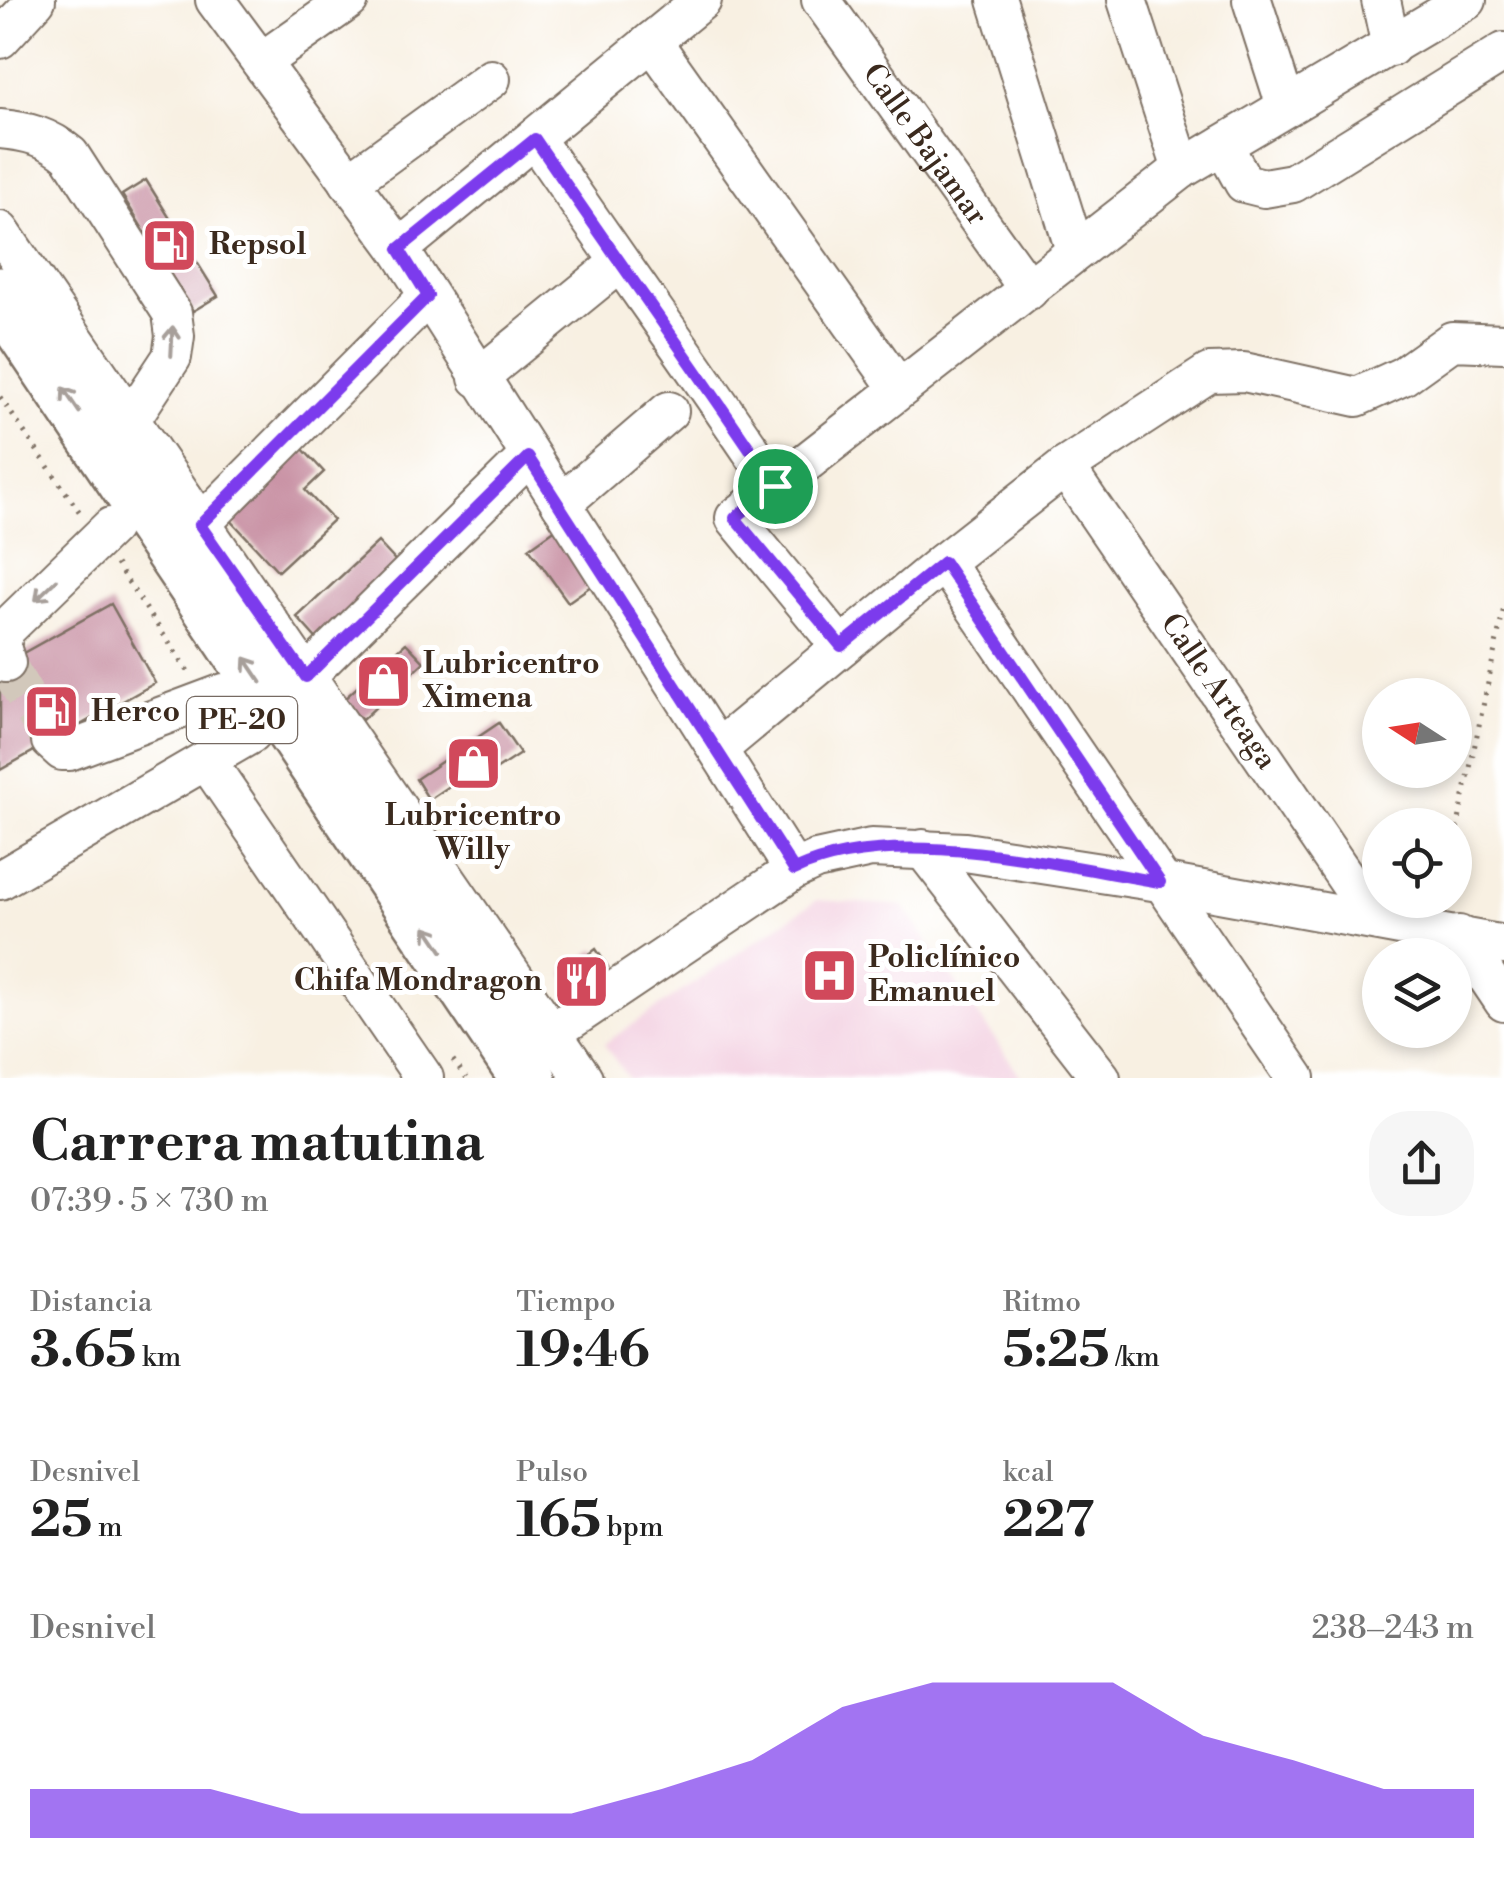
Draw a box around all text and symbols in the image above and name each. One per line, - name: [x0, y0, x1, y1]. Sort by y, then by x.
- street label: Calle Bajamar: [854, 56, 996, 233]
- fuel station icon: Repsol: [140, 215, 200, 275]
- place label: Repsol: [209, 226, 306, 264]
- one-way arrow: [163, 326, 182, 358]
- one-way arrow: [61, 387, 82, 415]
- pin: [733, 444, 818, 529]
- icon: arrive: [748, 459, 803, 514]
- one-way arrow: [34, 578, 58, 602]
- street label: Calle Arteaga: [1152, 606, 1286, 778]
- place label: Lubricentro Ximena: [422, 645, 600, 717]
- shop icon: Lubricentro Ximena: [354, 651, 414, 711]
- one-way arrow: [243, 656, 264, 684]
- north arrow: [1362, 678, 1472, 788]
- map controls: [1362, 678, 1472, 1048]
- fuel station icon: Herco: [22, 682, 82, 742]
- place label: Herco: [91, 693, 180, 731]
- road number: PE-20: [187, 697, 297, 743]
- shop icon: Lubricentro Willy: [443, 733, 503, 793]
- place label: Lubricentro Willy: [385, 797, 561, 869]
- button: locate: [1362, 808, 1472, 918]
- one-way arrow: [424, 926, 445, 954]
- button: layers: [1362, 938, 1472, 1048]
- place label: Policlínico Emanuel: [868, 939, 1020, 1011]
- hospital icon: Policlínico Emanuel: [799, 945, 859, 1005]
- restaurant icon: Chifa Mondragon: [551, 951, 611, 1011]
- place label: Chifa Mondragon: [294, 962, 543, 1000]
- text: Carrera matutina: [30, 1109, 484, 1178]
- button: share: [1369, 1111, 1474, 1216]
- text: 07:39 · 5 × 730 m: [30, 1181, 269, 1221]
- text: Distancia: [30, 1285, 152, 1320]
- text: Tiempo: [516, 1285, 616, 1320]
- text: Ritmo: [1003, 1285, 1081, 1320]
- text: 3.65: [30, 1320, 136, 1382]
- text: 19:46: [516, 1320, 650, 1382]
- text: 5:25: [1003, 1320, 1110, 1382]
- text: km: [136, 1340, 181, 1375]
- text: /km: [1110, 1340, 1160, 1375]
- text: Desnivel: [30, 1455, 140, 1490]
- text: Pulso: [516, 1455, 588, 1490]
- text: kcal: [1003, 1455, 1053, 1490]
- text: 25: [30, 1490, 92, 1552]
- text: 165: [516, 1490, 601, 1552]
- text: 227: [1003, 1490, 1094, 1552]
- text: m: [92, 1510, 123, 1545]
- text: bpm: [601, 1510, 663, 1545]
- text: Desnivel: [30, 1608, 156, 1648]
- text: 238–243 m: [1311, 1608, 1474, 1648]

